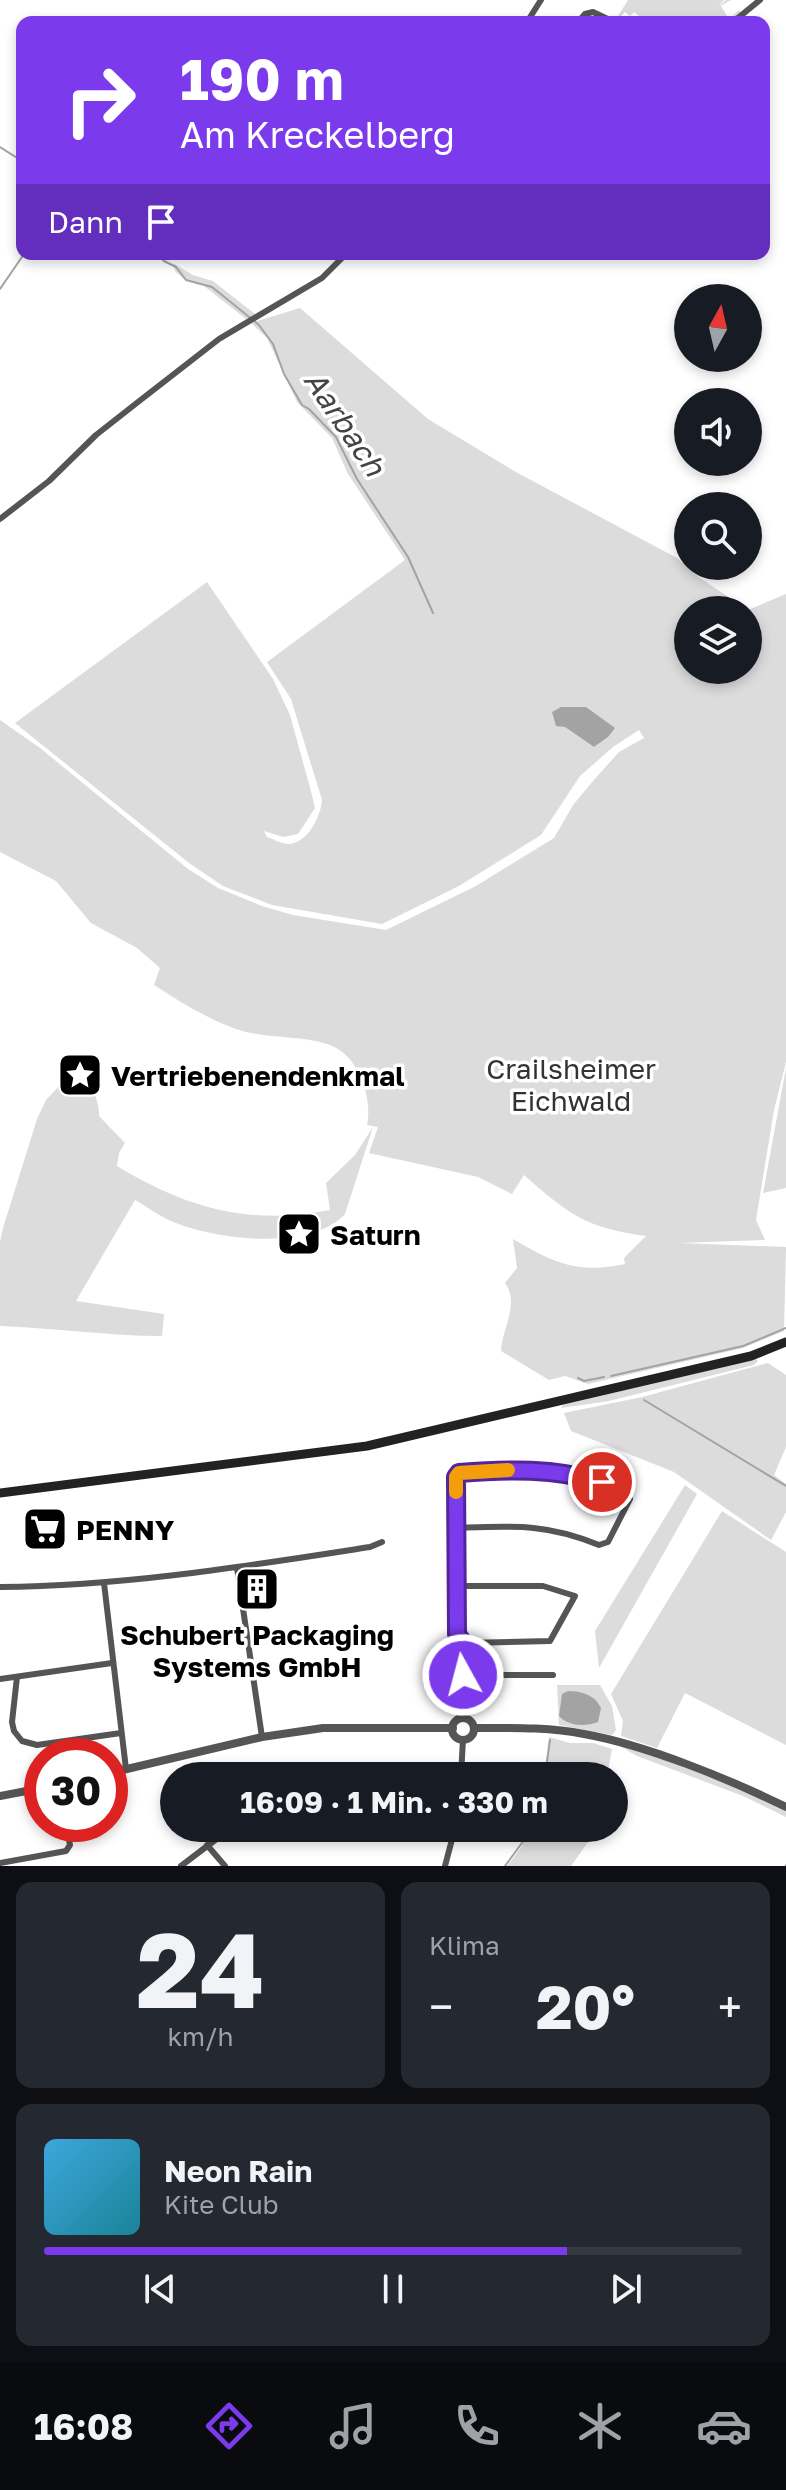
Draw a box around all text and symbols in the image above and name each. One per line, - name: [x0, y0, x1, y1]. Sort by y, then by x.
- text: 190 m: [180, 45, 344, 112]
- icon: right: [48, 48, 152, 152]
- text: Am Kreckelberg: [180, 113, 455, 156]
- icon: arrive: [139, 200, 183, 244]
- text: Dann: [48, 204, 123, 240]
- north arrow: [674, 284, 762, 372]
- map controls: [674, 284, 762, 684]
- water label: Aarbach: [297, 364, 394, 484]
- button: sound: [674, 388, 762, 476]
- button: search: [674, 492, 762, 580]
- button: layers: [674, 596, 762, 684]
- place icon: Vertriebenendenkmal: [56, 1051, 104, 1099]
- park label: Crailsheimer Eichwald: [486, 1052, 656, 1117]
- place label: Vertriebenendenkmal: [111, 1059, 405, 1092]
- place icon: Saturn: [275, 1210, 323, 1258]
- place label: Saturn: [330, 1218, 421, 1251]
- pin: [568, 1448, 636, 1516]
- icon: arrive: [580, 1460, 624, 1504]
- supermarket icon: PENNY: [21, 1505, 69, 1553]
- place label: PENNY: [76, 1513, 175, 1546]
- building icon: Schubert Packaging Systems GmbH: [233, 1565, 281, 1613]
- place label: Schubert Packaging Systems GmbH: [120, 1618, 394, 1683]
- position arrow: [421, 1633, 505, 1717]
- speed limit sign: 30: [24, 1738, 128, 1842]
- text: 16:09 · 1 Min. · 330 m: [240, 1784, 548, 1820]
- text: 24: [136, 1906, 265, 2031]
- text: Klima: [429, 1930, 500, 1961]
- text: 20°: [536, 1970, 635, 2042]
- text: −: [429, 1980, 453, 2033]
- text: +: [718, 1980, 742, 2033]
- text: km/h: [167, 2021, 234, 2052]
- text: Neon Rain: [164, 2153, 312, 2189]
- text: Kite Club: [164, 2189, 279, 2220]
- icon: previous: [138, 2267, 182, 2311]
- icon: pause: [371, 2267, 415, 2311]
- icon: next: [604, 2267, 648, 2311]
- icon: directions: [201, 2398, 257, 2454]
- icon: music: [325, 2398, 381, 2454]
- icon: phone: [449, 2398, 505, 2454]
- icon: climate: [572, 2398, 628, 2454]
- icon: car: [696, 2398, 752, 2454]
- text: 16:08: [34, 2405, 133, 2448]

